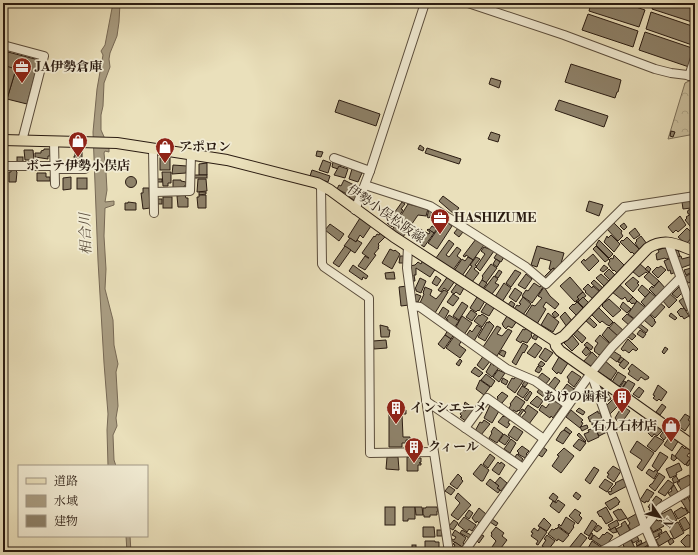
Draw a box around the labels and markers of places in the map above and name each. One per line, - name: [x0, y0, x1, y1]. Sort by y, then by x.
- office icon: JA伊勢倉庫: [11, 56, 33, 84]
- place label: JA伊勢倉庫: [34, 59, 102, 75]
- shop icon: ボーテ伊勢小俣店: [67, 130, 89, 158]
- shop icon: アポロン: [154, 136, 176, 164]
- place label: アポロン: [179, 139, 231, 155]
- place label: ボーテ伊勢小俣店: [26, 158, 130, 174]
- office icon: HASHIZUME: [429, 207, 451, 235]
- place label: HASHIZUME: [454, 210, 536, 226]
- building icon: あけの歯科: [611, 386, 633, 414]
- place label: あけの歯科: [543, 389, 608, 405]
- building icon: インシエーメ: [385, 397, 407, 425]
- place label: インシエーメ: [410, 400, 487, 416]
- shop icon: 石九石材店: [660, 415, 682, 443]
- place label: 石九石材店: [592, 418, 657, 434]
- building icon: クィール: [403, 436, 425, 464]
- place label: クィール: [428, 439, 479, 455]

